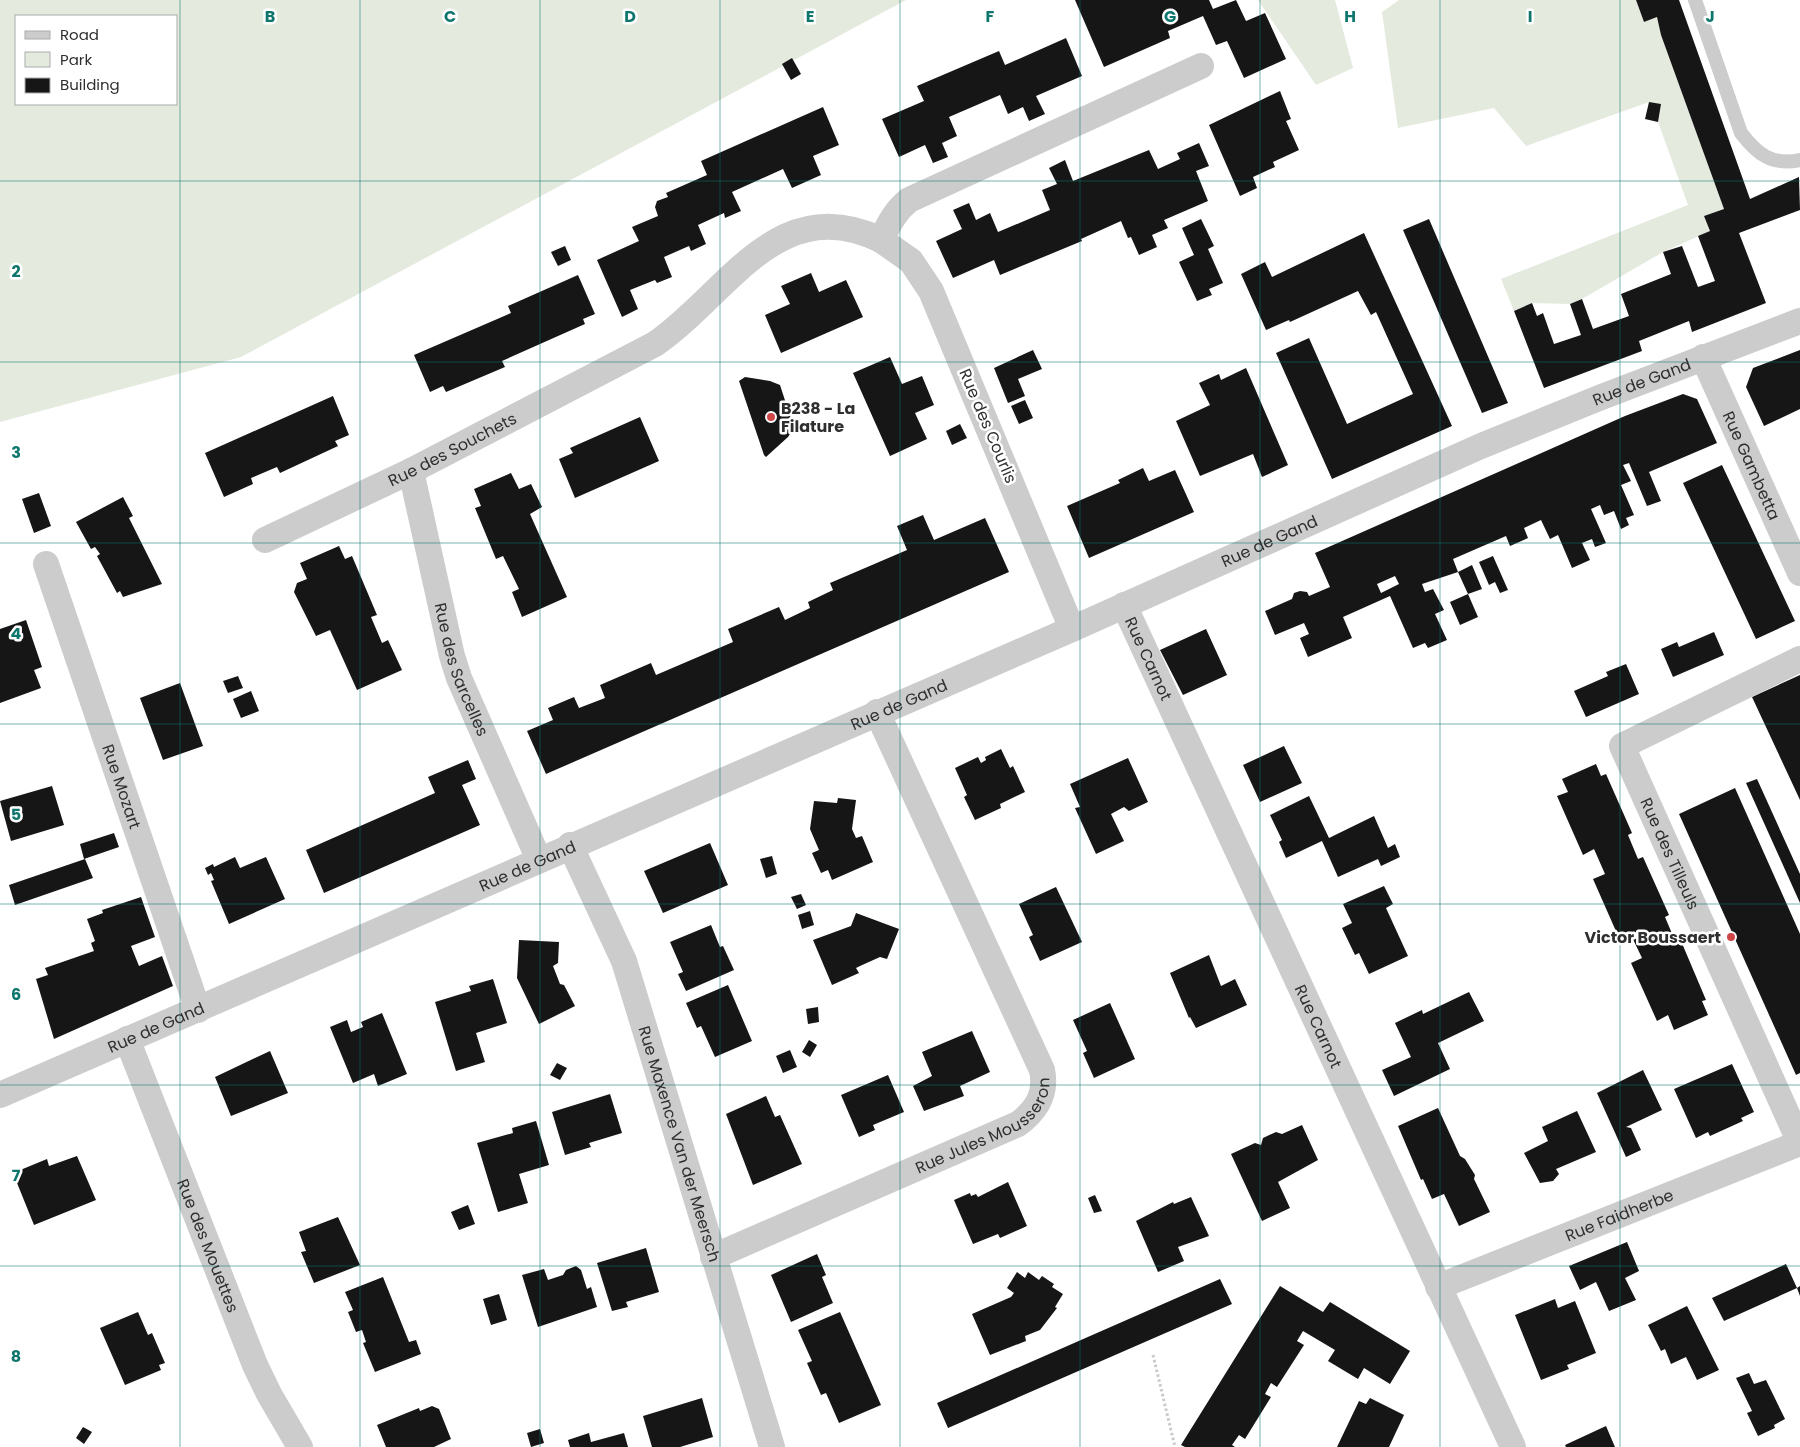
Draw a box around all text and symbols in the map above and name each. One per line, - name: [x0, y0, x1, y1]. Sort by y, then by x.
- text: B: [265, 5, 275, 28]
- text: C: [444, 5, 456, 28]
- text: D: [624, 5, 636, 28]
- text: E: [806, 5, 814, 28]
- text: F: [986, 5, 995, 28]
- text: G: [1164, 5, 1176, 28]
- text: H: [1344, 5, 1356, 28]
- text: I: [1528, 5, 1532, 28]
- text: J: [1705, 5, 1715, 28]
- legend: [15, 15, 178, 105]
- text: Road: [60, 24, 99, 45]
- text: Park: [60, 49, 92, 70]
- text: Building: [60, 74, 120, 95]
- text: 2: [11, 260, 21, 283]
- street label: Rue de Gand: [1589, 352, 1694, 411]
- street label: Rue des Courlis: [953, 365, 1023, 487]
- place label: B238 - La Filature: [781, 397, 855, 438]
- street label: Rue des Souchets: [384, 407, 520, 492]
- street label: Rue Gambetta: [1717, 407, 1786, 524]
- marker: B238 - La Filature: [765, 411, 777, 423]
- text: 3: [11, 441, 21, 464]
- street label: Rue de Gand: [1217, 509, 1321, 572]
- street label: Rue des Sarcelles: [429, 601, 495, 740]
- street label: Rue Carnot: [1120, 613, 1178, 704]
- text: 4: [11, 622, 22, 645]
- street label: Rue de Gand: [847, 673, 951, 736]
- street label: Rue Mozart: [97, 741, 147, 832]
- street label: Rue des Tilleuls: [1635, 794, 1705, 913]
- text: 5: [11, 803, 21, 826]
- street label: Rue de Gand: [475, 835, 579, 897]
- place label: Victor Boussaert: [1585, 926, 1721, 949]
- marker: Victor Boussaert: [1725, 931, 1737, 943]
- street label: Rue Carnot: [1289, 981, 1348, 1072]
- text: 6: [11, 983, 21, 1006]
- street label: Rue de Gand: [104, 996, 208, 1058]
- street label: Rue Maxence Van der Meersch: [633, 1023, 726, 1265]
- street label: Rue Jules Mousseron: [912, 1077, 1055, 1179]
- text: 7: [12, 1164, 21, 1187]
- street label: Rue des Mouettes: [172, 1175, 245, 1316]
- street label: Rue Faidherbe: [1562, 1183, 1677, 1247]
- text: 8: [11, 1345, 21, 1368]

